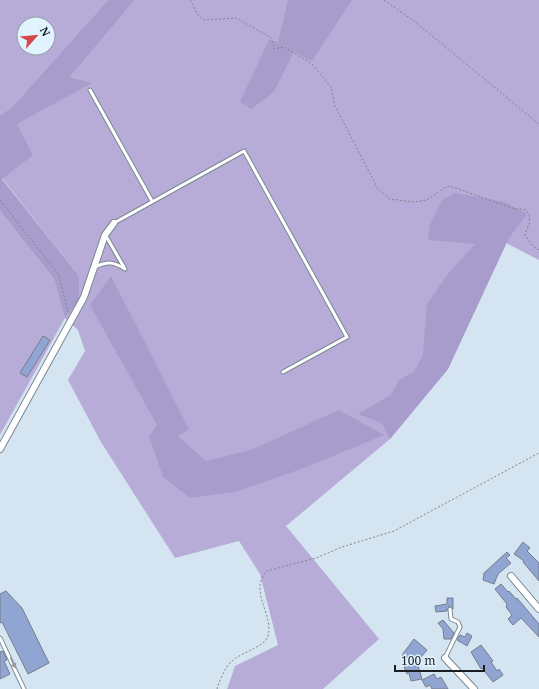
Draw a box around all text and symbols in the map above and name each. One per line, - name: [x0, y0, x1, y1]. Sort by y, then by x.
- north arrow: [16, 16, 56, 56]
- text: N: [37, 24, 54, 39]
- scale bar: [395, 647, 484, 673]
- text: 100 m: [401, 652, 436, 669]
- one-way arrow: [10, 657, 16, 669]

